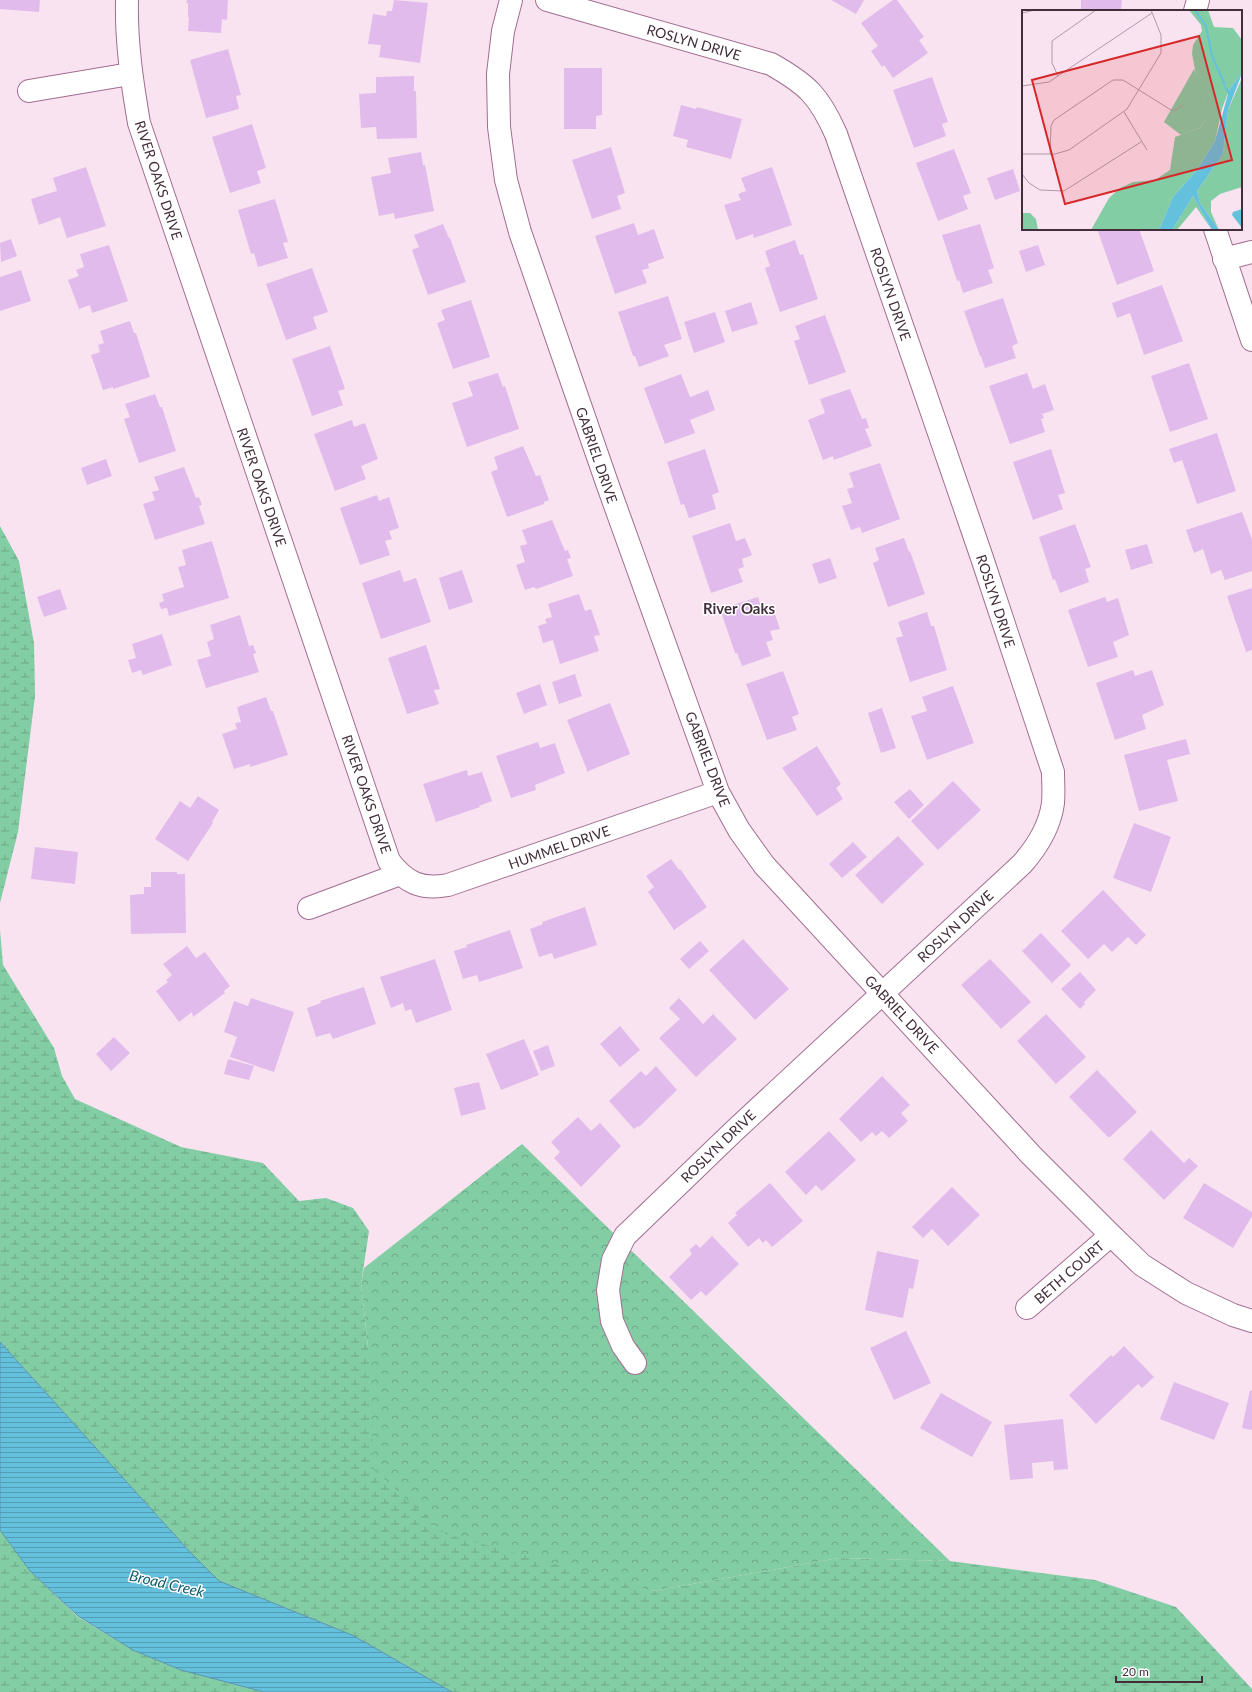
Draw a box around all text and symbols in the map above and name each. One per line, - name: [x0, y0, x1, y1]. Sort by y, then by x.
- inset map: [1022, 10, 1242, 230]
- street label: ROSLYN DRIVE: [645, 20, 743, 64]
- street label: RIVER OAKS DRIVE: [132, 118, 186, 242]
- street label: ROSLYN DRIVE: [867, 245, 915, 343]
- street label: GABRIEL DRIVE: [573, 405, 621, 505]
- street label: RIVER OAKS DRIVE: [234, 425, 290, 549]
- street label: ROSLYN DRIVE: [973, 552, 1019, 650]
- district label: River Oaks: [703, 599, 775, 617]
- street label: GABRIEL DRIVE: [682, 709, 734, 809]
- street label: RIVER OAKS DRIVE: [339, 732, 395, 856]
- street label: HUMMEL DRIVE: [506, 822, 612, 872]
- street label: ROSLYN DRIVE: [914, 887, 996, 965]
- street label: GABRIEL DRIVE: [861, 971, 943, 1057]
- street label: ROSLYN DRIVE: [677, 1106, 759, 1186]
- street label: BETH COURT: [1031, 1237, 1108, 1307]
- water label: Broad Creek: [128, 1566, 207, 1601]
- scale bar: [1116, 1658, 1202, 1684]
- text: 20 m: [1122, 1664, 1149, 1679]

